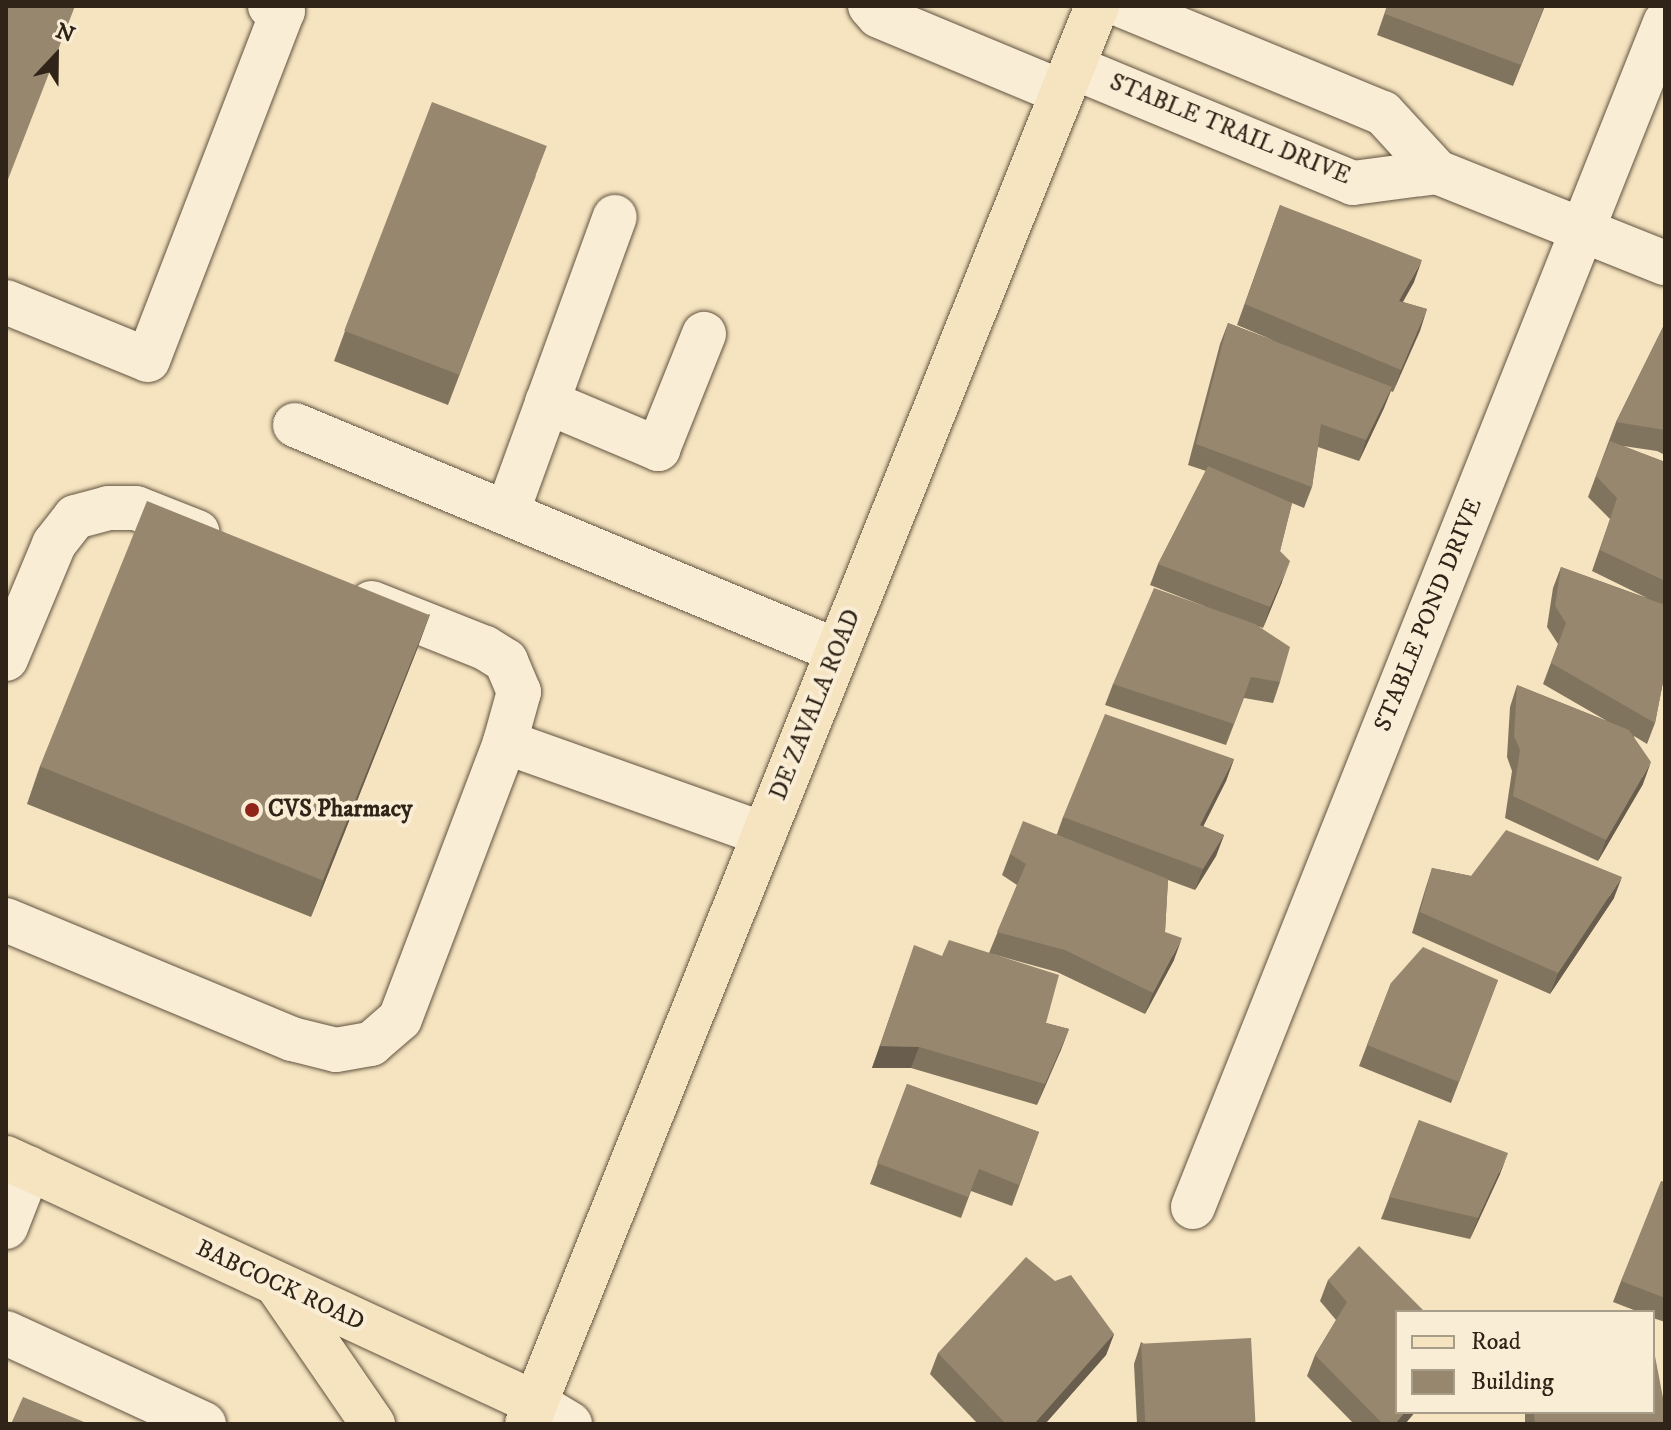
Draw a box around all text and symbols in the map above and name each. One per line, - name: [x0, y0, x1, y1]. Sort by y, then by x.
- north arrow: [16, 16, 96, 96]
- text: N: [52, 17, 79, 49]
- street label: STABLE TRAIL DRIVE: [1105, 68, 1355, 192]
- street label: STABLE POND DRIVE: [1369, 494, 1489, 736]
- street label: DE ZAVALA ROAD: [765, 605, 867, 805]
- place label: CVS Pharmacy: [268, 796, 412, 824]
- marker: CVS Pharmacy: [243, 801, 261, 819]
- street label: BABCOCK ROAD: [191, 1234, 369, 1338]
- legend: [1395, 1310, 1655, 1414]
- text: Road: [1471, 1327, 1521, 1357]
- text: Building: [1471, 1367, 1554, 1397]

